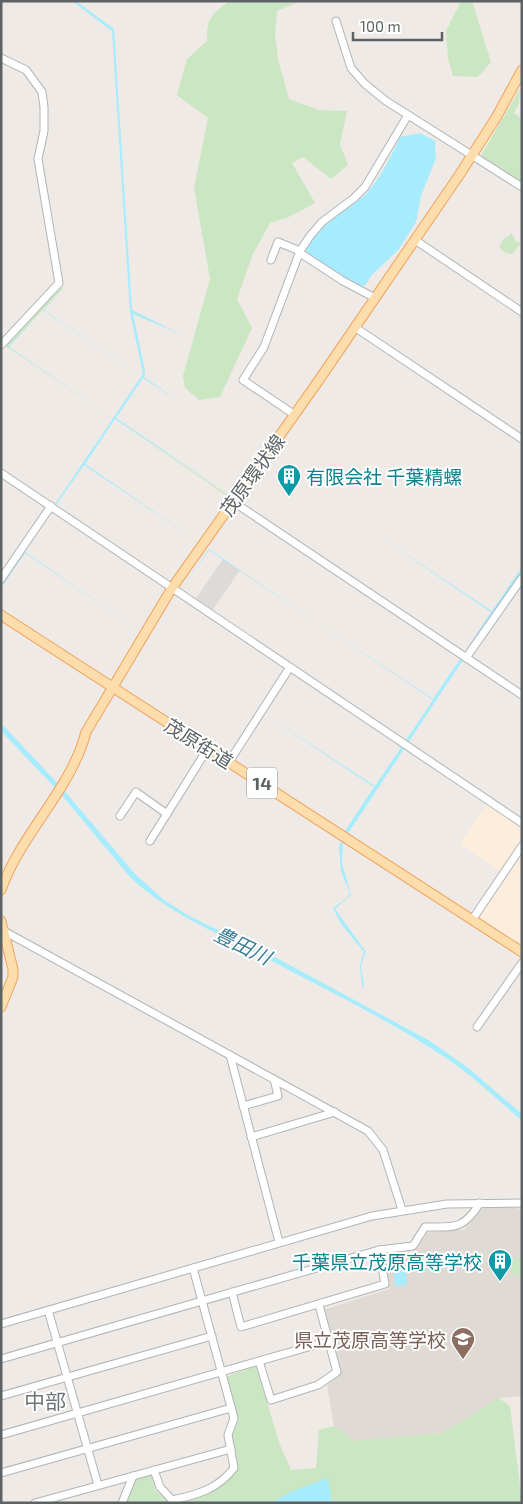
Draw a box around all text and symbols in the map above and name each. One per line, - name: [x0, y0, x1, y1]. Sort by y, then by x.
- scale bar: [353, 10, 442, 42]
- text: 100 m: [360, 17, 401, 35]
- street label: 茂原環状線: [215, 430, 289, 520]
- building icon: 有限会社 千葉精螺: [276, 463, 302, 497]
- place label: 有限会社 千葉精螺: [306, 465, 462, 488]
- street label: 茂原街道: [161, 713, 237, 773]
- road number: 14: [247, 768, 277, 798]
- water label: 豊田川: [211, 921, 277, 970]
- building icon: 千葉県立茂原高等学校: [487, 1248, 513, 1282]
- place label: 千葉県立茂原高等学校: [292, 1250, 482, 1273]
- school or university icon: 県立茂原高等学校: [450, 1326, 476, 1360]
- place label: 県立茂原高等学校: [294, 1328, 446, 1351]
- district label: 中部: [24, 1388, 66, 1413]

